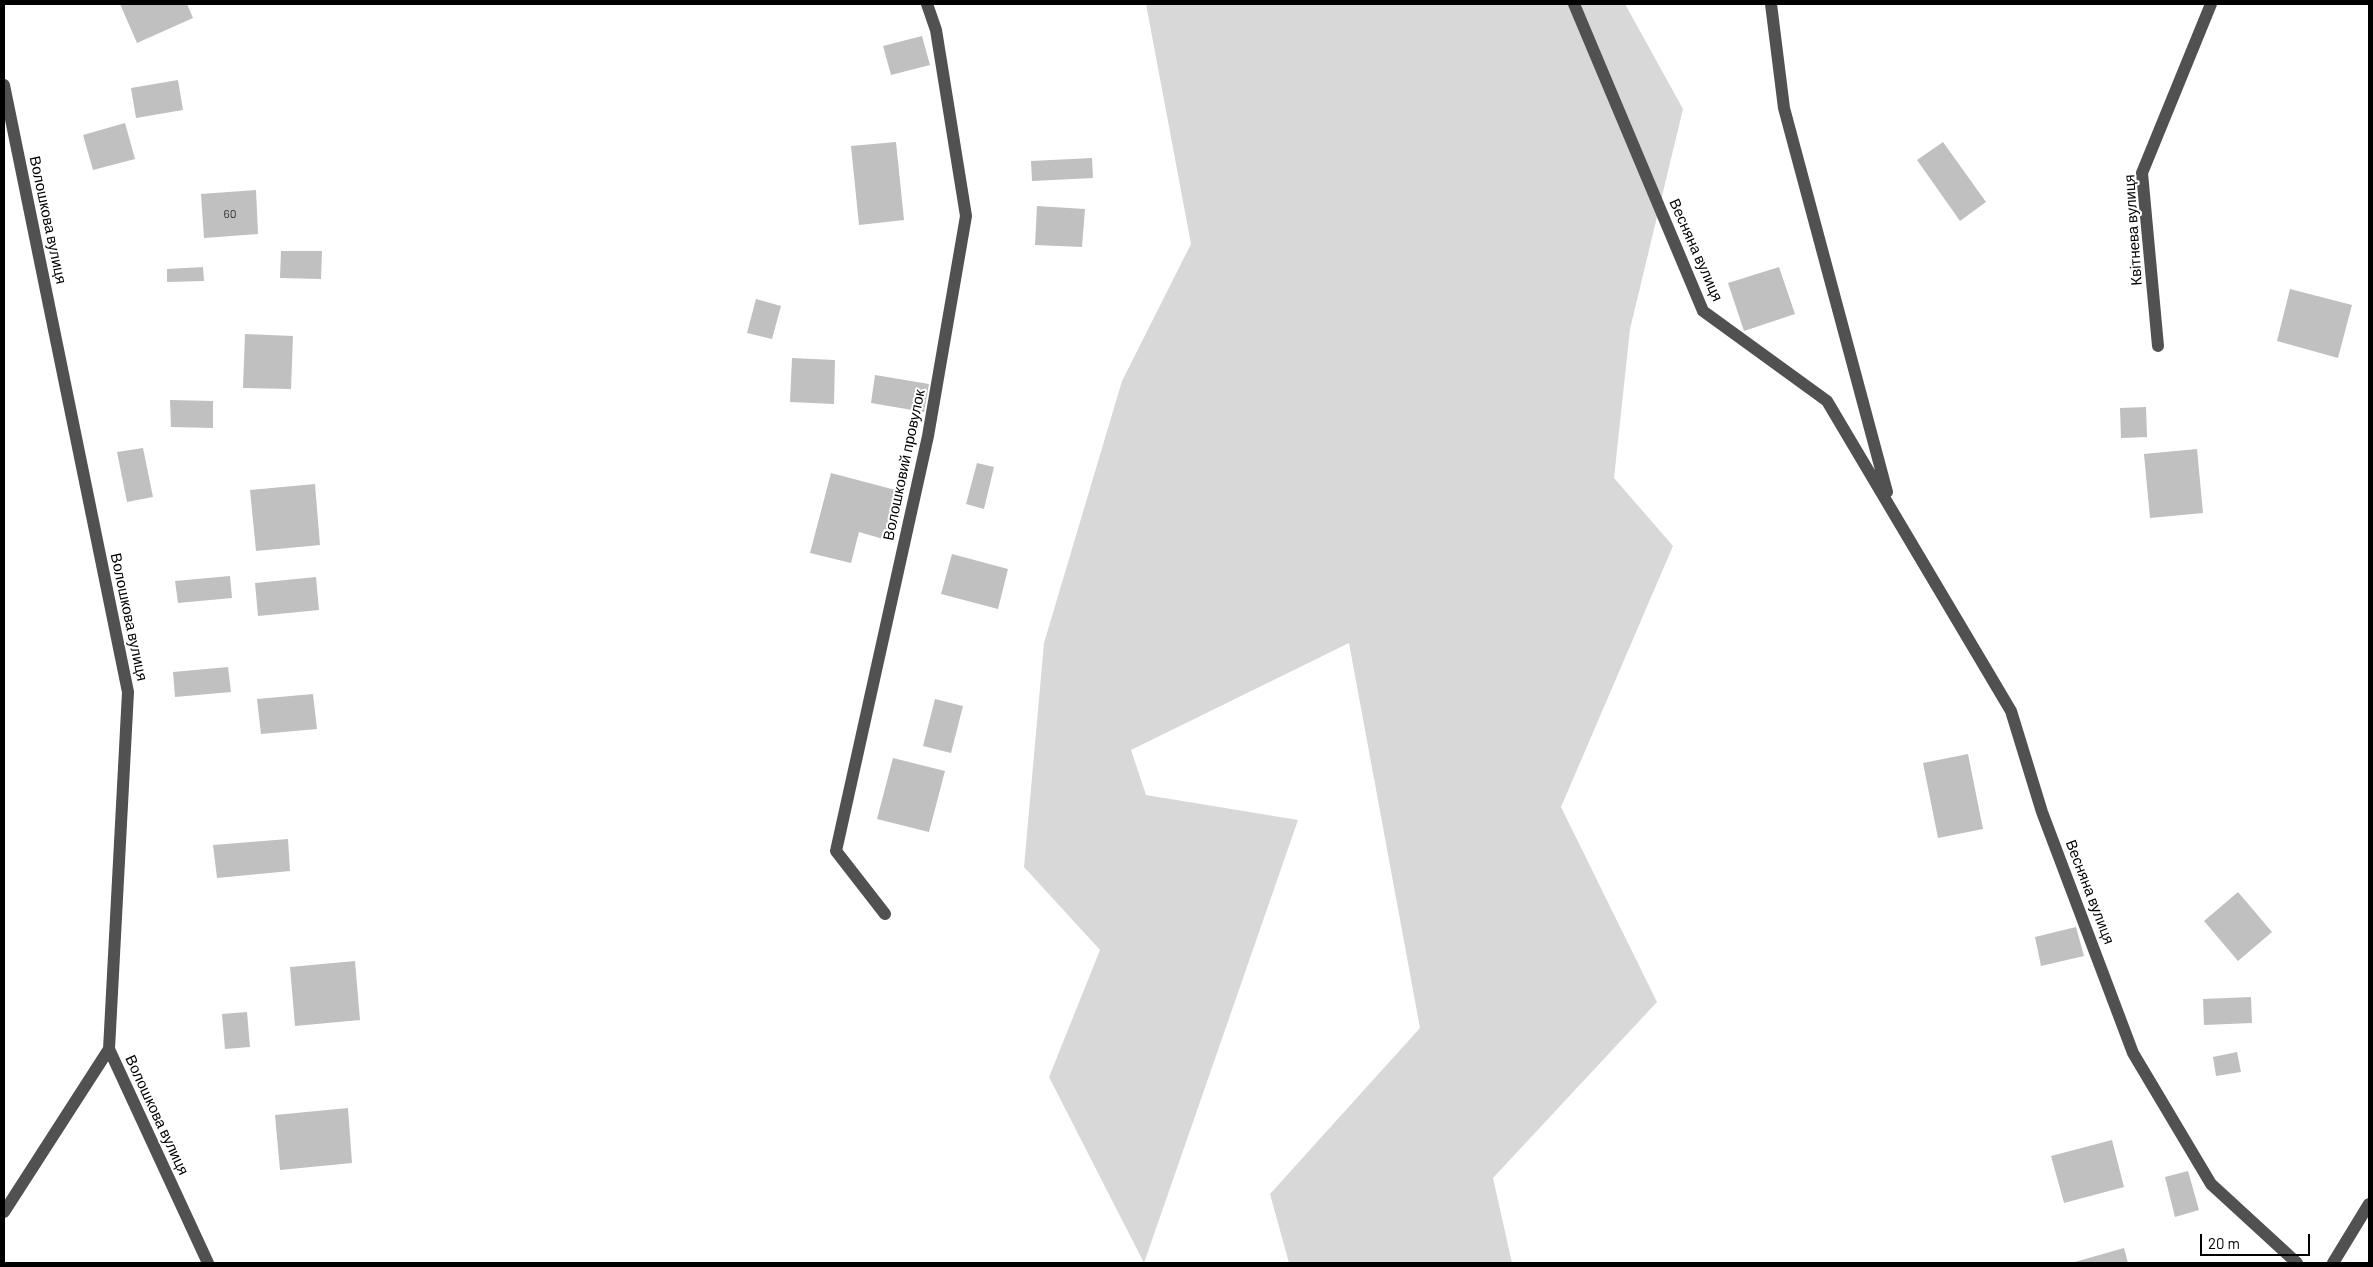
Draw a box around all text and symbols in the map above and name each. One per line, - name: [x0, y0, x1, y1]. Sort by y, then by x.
- street label: Волошкова вулиця: [26, 154, 70, 286]
- street label: Квітнева вулиця: [2120, 174, 2146, 286]
- street label: Весняна вулиця: [1665, 196, 1727, 304]
- house number: 60: [224, 207, 236, 221]
- street label: Волошковий провулок: [879, 388, 929, 542]
- street label: Волошкова вулиця: [107, 551, 151, 683]
- street label: Весняна вулиця: [2062, 837, 2118, 947]
- street label: Волошкова вулиця: [121, 1052, 193, 1178]
- scale bar: [2203, 1224, 2313, 1256]
- text: 20 m: [2208, 1234, 2240, 1252]

